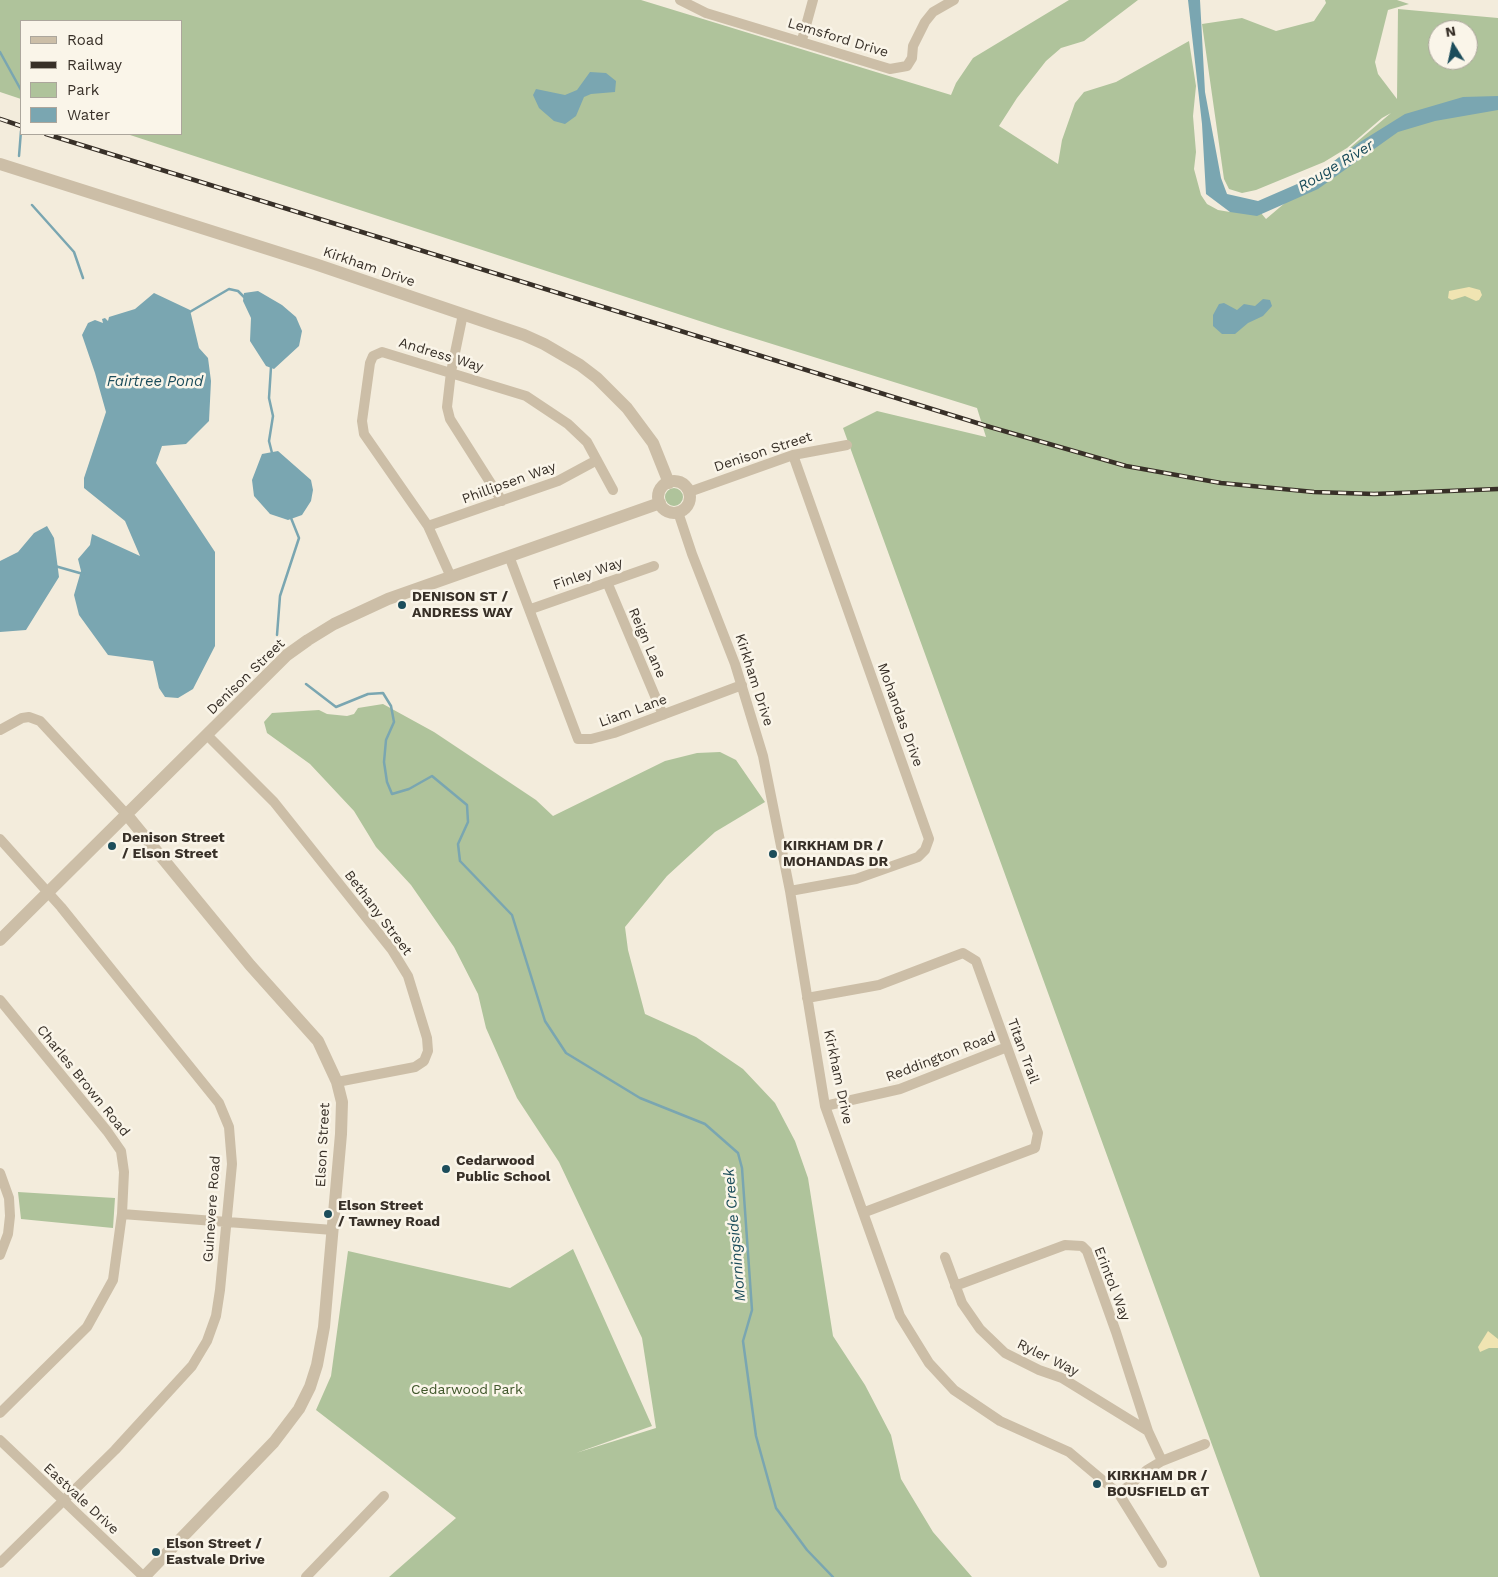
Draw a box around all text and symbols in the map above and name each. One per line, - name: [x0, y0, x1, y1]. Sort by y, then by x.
- street label: Lemsford Drive: [786, 15, 890, 61]
- legend: [20, 20, 182, 135]
- north arrow: [1428, 20, 1478, 70]
- text: N: [1444, 22, 1457, 40]
- text: Road: [67, 31, 104, 49]
- text: Railway: [67, 56, 122, 74]
- text: Park: [67, 81, 99, 99]
- text: Water: [67, 106, 110, 124]
- water label: Rouge River: [1295, 136, 1377, 196]
- street label: Kirkham Drive: [321, 243, 417, 291]
- street label: Andress Way: [397, 334, 485, 376]
- water label: Fairtree Pond: [107, 373, 203, 391]
- street label: Denison Street: [712, 428, 814, 476]
- street label: Phillipsen Way: [460, 458, 558, 508]
- street label: Finley Way: [551, 554, 625, 594]
- place label: DENISON ST / ANDRESS WAY: [412, 589, 513, 622]
- marker: DENISON ST / ANDRESS WAY: [396, 599, 408, 611]
- street label: Reign Lane: [625, 605, 669, 681]
- street label: Kirkham Drive: [731, 632, 777, 728]
- street label: Denison Street: [204, 636, 288, 718]
- street label: Mohandas Drive: [873, 661, 927, 769]
- street label: Liam Lane: [597, 691, 669, 731]
- place label: Denison Street / Elson Street: [122, 830, 225, 862]
- place label: KIRKHAM DR / MOHANDAS DR: [783, 838, 888, 870]
- marker: Denison Street / Elson Street: [106, 840, 118, 852]
- marker: KIRKHAM DR / MOHANDAS DR: [767, 848, 779, 860]
- street label: Bethany Street: [341, 867, 415, 959]
- street label: Titan Trail: [1003, 1016, 1043, 1086]
- street label: Charles Brown Road: [33, 1022, 133, 1140]
- street label: Kirkham Drive: [820, 1028, 856, 1126]
- street label: Reddington Road: [884, 1028, 998, 1086]
- street label: Elson Street: [312, 1102, 334, 1188]
- place label: Cedarwood Public School: [456, 1153, 550, 1186]
- street label: Guinevere Road: [200, 1155, 224, 1263]
- marker: Cedarwood Public School: [440, 1163, 452, 1175]
- water label: Morningside Creek: [720, 1168, 750, 1302]
- place label: Elson Street / Tawney Road: [338, 1198, 440, 1230]
- marker: Elson Street / Tawney Road: [322, 1208, 334, 1220]
- street label: Erintol Way: [1090, 1245, 1134, 1323]
- street label: Ryler Way: [1014, 1336, 1082, 1380]
- park label: Cedarwood Park: [411, 1382, 523, 1398]
- street label: Eastvale Drive: [40, 1460, 122, 1538]
- place label: KIRKHAM DR / BOUSFIELD GT: [1107, 1468, 1209, 1500]
- marker: KIRKHAM DR / BOUSFIELD GT: [1091, 1478, 1103, 1490]
- place label: Elson Street / Eastvale Drive: [166, 1536, 265, 1568]
- marker: Elson Street / Eastvale Drive: [150, 1546, 162, 1558]

